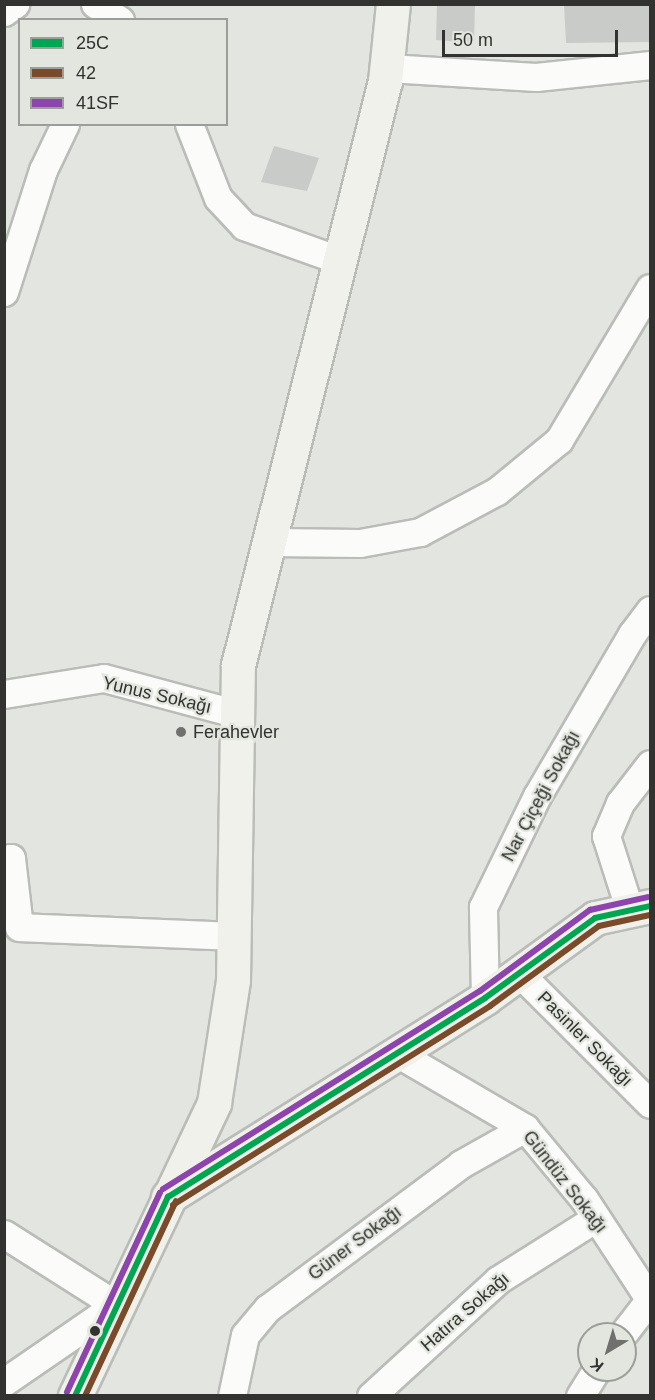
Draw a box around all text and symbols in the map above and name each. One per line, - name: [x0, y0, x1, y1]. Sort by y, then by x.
- legend: [18, 18, 228, 126]
- scale bar: [445, 18, 620, 56]
- text: 50 m: [453, 30, 493, 50]
- text: 25C: [76, 33, 109, 53]
- text: 42: [76, 63, 96, 83]
- text: 41SF: [76, 93, 119, 113]
- street label: Yunus Sokağı: [100, 672, 214, 718]
- place label: Ferahevler: [193, 721, 279, 743]
- marker: Ferahevler: [174, 725, 188, 739]
- street label: Nar Çiçeği Sokağı: [497, 727, 585, 865]
- street label: Pasinler Sokağı: [533, 987, 637, 1091]
- street label: Gündüz Sokağı: [518, 1126, 612, 1238]
- street label: Güner Sokağı: [304, 1201, 406, 1285]
- street label: Hatıra Sokağı: [416, 1268, 514, 1356]
- north arrow: [577, 1322, 637, 1382]
- unlabelled marker: [89, 1325, 101, 1337]
- text: K: [587, 1355, 607, 1375]

